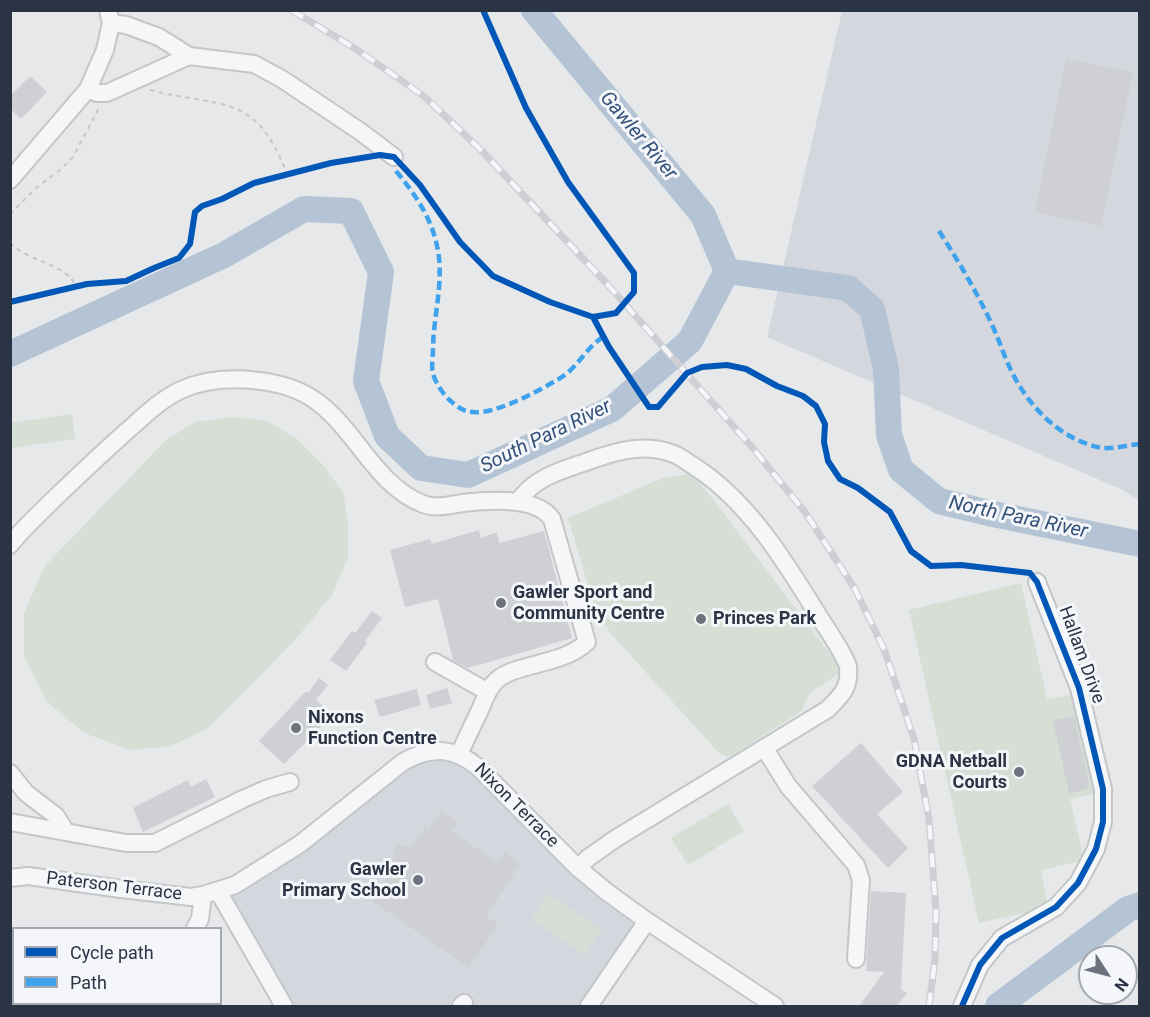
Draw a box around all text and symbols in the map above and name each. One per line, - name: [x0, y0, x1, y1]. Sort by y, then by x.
- water label: Gawler River: [594, 87, 682, 185]
- water label: South Para River: [477, 395, 615, 479]
- water label: North Para River: [947, 492, 1089, 544]
- place label: Gawler Sport and Community Centre: [513, 582, 665, 624]
- marker: Gawler Sport and Community Centre: [494, 596, 508, 610]
- street label: Hallam Drive: [1053, 603, 1109, 707]
- place label: Princes Park: [713, 608, 816, 630]
- marker: Princes Park: [694, 612, 708, 626]
- place label: Nixons Function Centre: [308, 707, 437, 750]
- marker: Nixons Function Centre: [289, 721, 303, 735]
- place label: GDNA Netball Courts: [896, 751, 1007, 794]
- street label: Nixon Terrace: [469, 759, 563, 853]
- marker: GDNA Netball Courts: [1012, 765, 1026, 779]
- place label: Gawler Primary School: [282, 859, 406, 902]
- street label: Paterson Terrace: [45, 868, 183, 906]
- marker: Gawler Primary School: [411, 873, 425, 887]
- legend: [12, 927, 222, 1005]
- text: Cycle path: [70, 942, 154, 963]
- north arrow: [1078, 945, 1138, 1005]
- text: Path: [70, 972, 107, 993]
- text: N: [1110, 975, 1132, 995]

